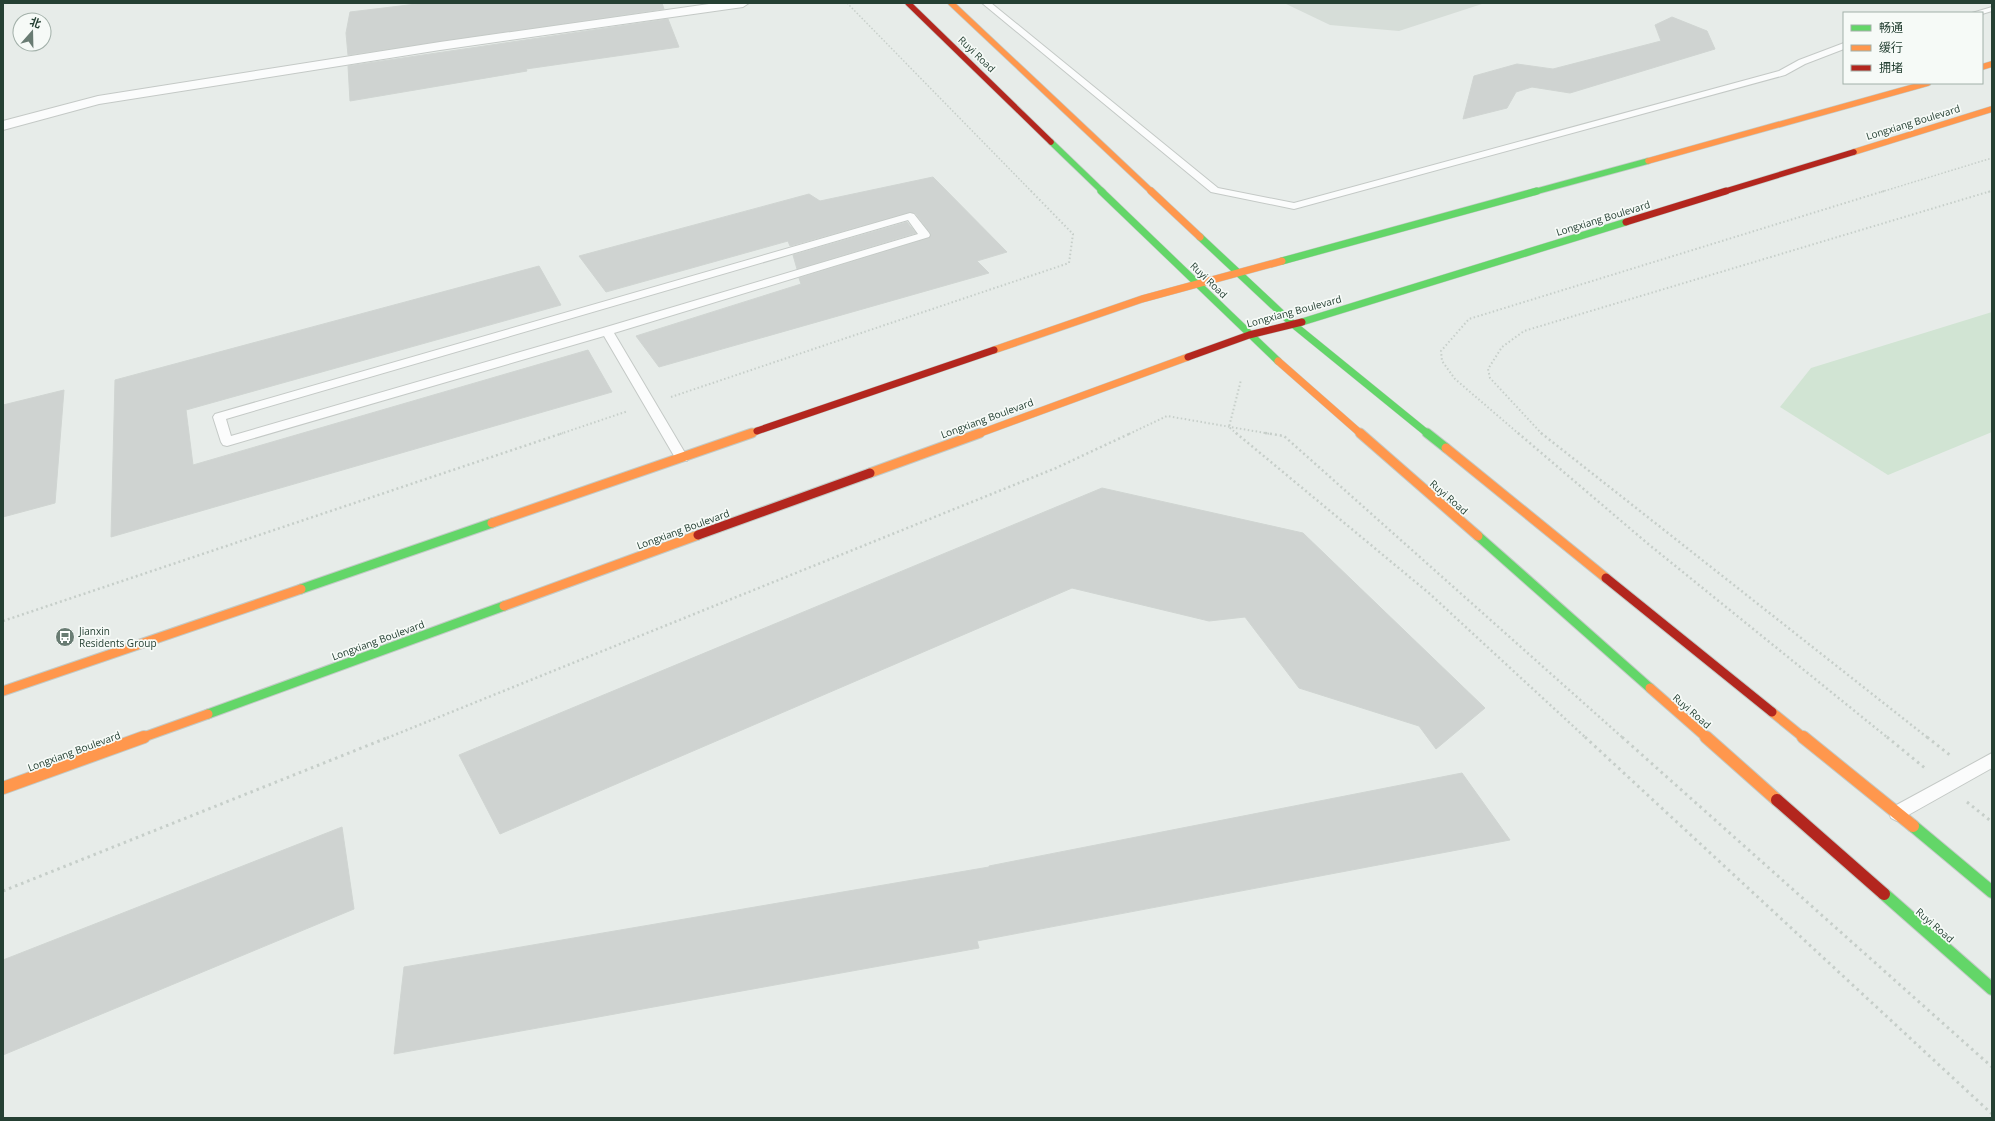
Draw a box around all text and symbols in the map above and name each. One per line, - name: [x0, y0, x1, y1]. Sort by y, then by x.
- north arrow: [12, 12, 52, 52]
- legend: [1843, 12, 1983, 84]
- text: 北: [28, 13, 43, 31]
- text: 畅通: [1879, 19, 1903, 36]
- street label: Ruyi Road: [955, 33, 999, 75]
- text: 缓行: [1879, 39, 1903, 56]
- text: 拥堵: [1879, 59, 1903, 76]
- street label: Longxiang Boulevard: [1864, 101, 1962, 143]
- street label: Longxiang Boulevard: [1554, 197, 1652, 239]
- street label: Ruyi Road: [1187, 259, 1231, 301]
- street label: Longxiang Boulevard: [1245, 292, 1343, 330]
- street label: Longxiang Boulevard: [939, 395, 1035, 441]
- street label: Ruyi Road: [1427, 477, 1471, 517]
- street label: Longxiang Boulevard: [635, 506, 731, 552]
- street label: Longxiang Boulevard: [330, 617, 426, 663]
- place label: Jianxin Residents Group: [78, 624, 157, 650]
- bus stop icon: Jianxin Residents Group: [54, 626, 76, 648]
- street label: Ruyi Road: [1670, 691, 1714, 731]
- street label: Longxiang Boulevard: [26, 728, 122, 774]
- street label: Ruyi Road: [1913, 905, 1957, 945]

